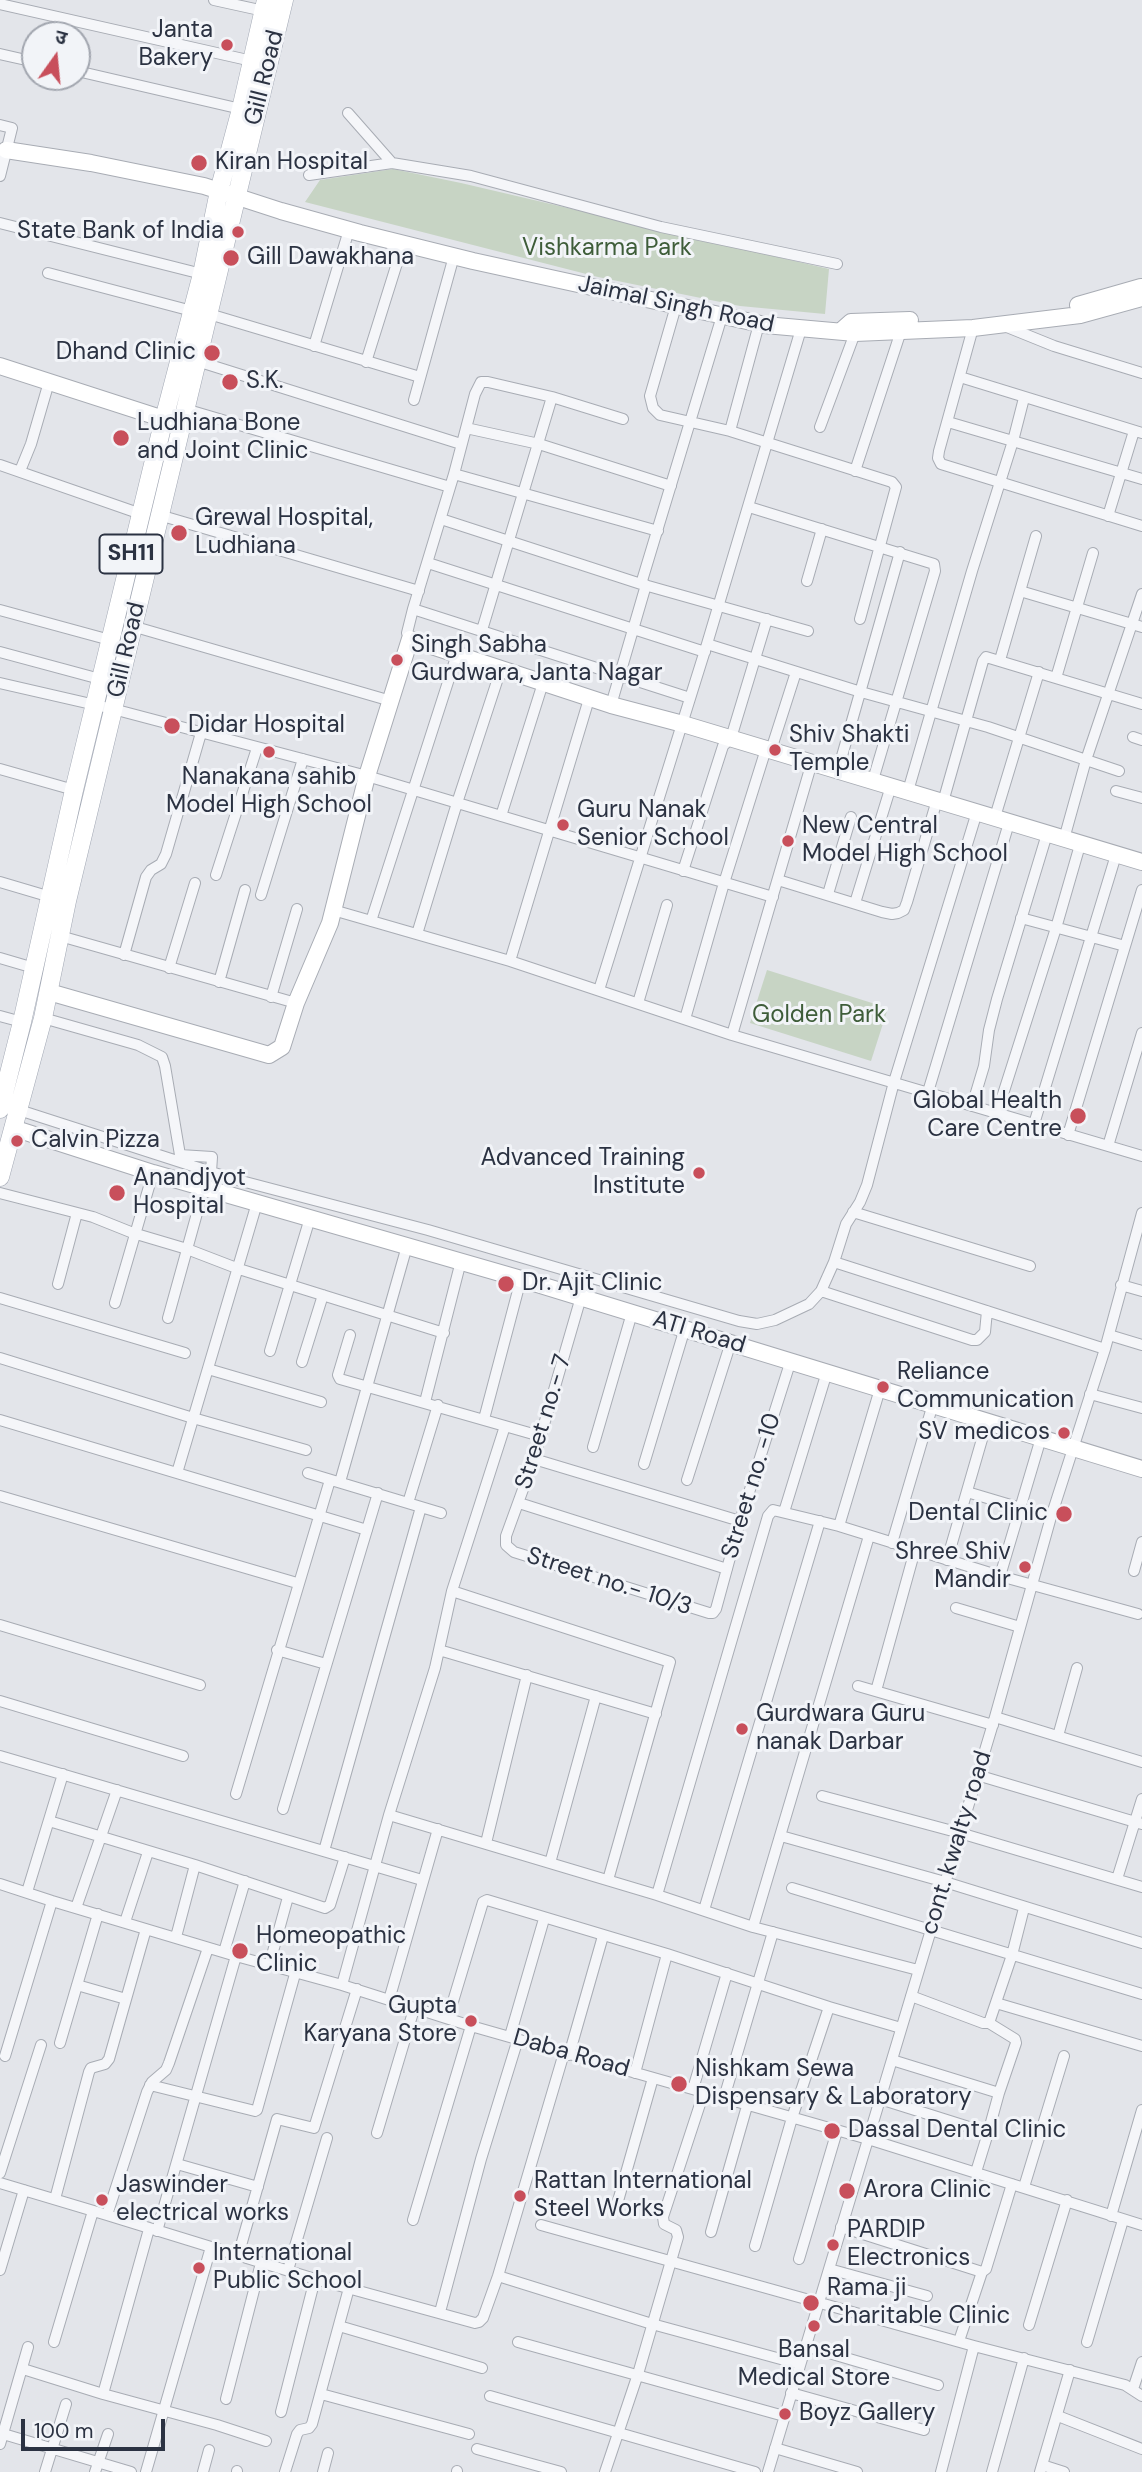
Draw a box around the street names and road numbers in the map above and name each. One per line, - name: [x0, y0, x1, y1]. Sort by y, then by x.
- street label: Gill Road: [239, 27, 291, 129]
- street label: Jaimal Singh Road: [575, 270, 777, 340]
- road number: SH11: [100, 534, 162, 574]
- street label: Gill Road: [102, 600, 152, 700]
- street label: ATI Road: [649, 1305, 749, 1361]
- street label: Street no.- 7: [510, 1351, 578, 1493]
- street label: Street no. -10: [716, 1410, 788, 1562]
- street label: Street no.- 10/3: [523, 1542, 695, 1622]
- street label: cont. kwalty road: [915, 1748, 999, 1938]
- street label: Daba Road: [509, 2024, 633, 2084]

